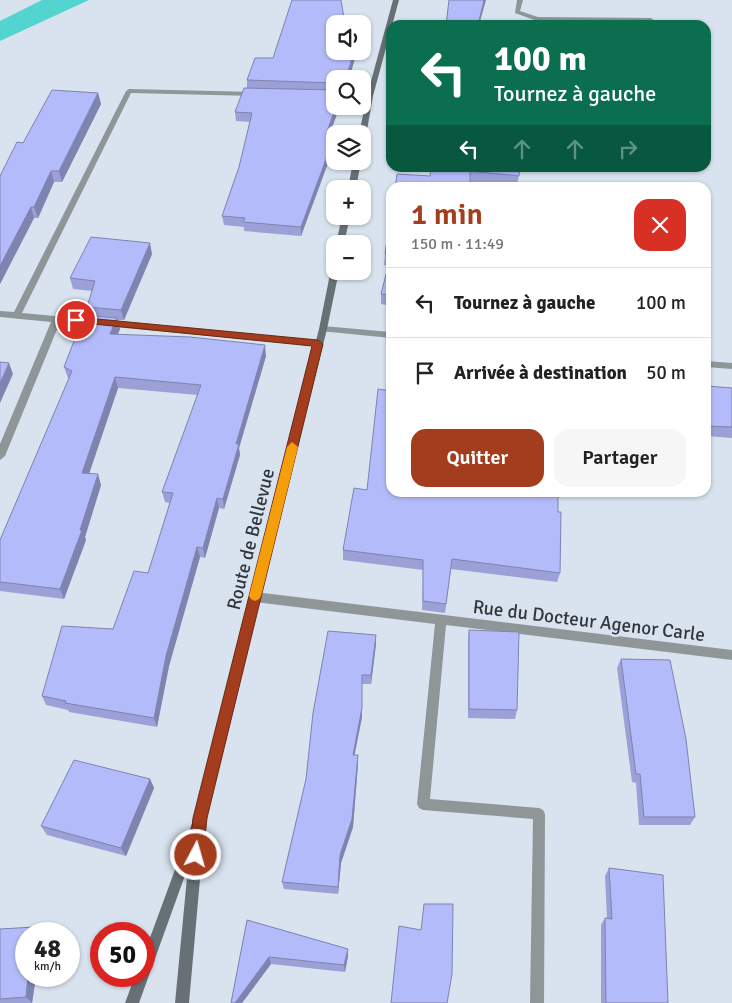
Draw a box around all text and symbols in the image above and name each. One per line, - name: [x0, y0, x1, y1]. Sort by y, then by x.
- map controls: [326, 15, 371, 280]
- button: sound: [326, 15, 371, 60]
- text: 100 m: [494, 37, 587, 80]
- icon: left: [411, 40, 476, 105]
- button: search: [326, 70, 371, 115]
- text: Tournez à gauche: [494, 80, 656, 107]
- button: layers: [326, 125, 371, 170]
- icon: left: [455, 135, 483, 163]
- icon: ahead: [508, 135, 536, 163]
- icon: ahead: [561, 135, 589, 163]
- icon: right: [614, 135, 642, 163]
- button: +: [326, 180, 371, 225]
- text: 1 min: [411, 196, 483, 233]
- button: close: [634, 199, 686, 251]
- text: 150 m · 11:49: [411, 234, 504, 254]
- button: −: [326, 235, 371, 280]
- icon: left: [411, 289, 439, 317]
- text: Tournez à gauche: [454, 291, 595, 315]
- text: 100 m: [636, 291, 686, 315]
- pin: [55, 299, 97, 341]
- icon: arrive: [62, 306, 90, 334]
- icon: arrive: [411, 359, 439, 387]
- text: Arrivée à destination: [454, 361, 627, 385]
- text: 50 m: [646, 361, 686, 385]
- button: Quitter: [411, 429, 544, 487]
- button: Partager: [554, 429, 686, 487]
- street label: Route de Bellevue: [222, 466, 280, 612]
- street label: Rue du Docteur Agenor Carle: [471, 595, 706, 647]
- position arrow: [169, 828, 221, 880]
- speed limit sign: 50: [90, 922, 155, 987]
- text: 48: [34, 933, 61, 964]
- text: km/h: [34, 959, 61, 974]

